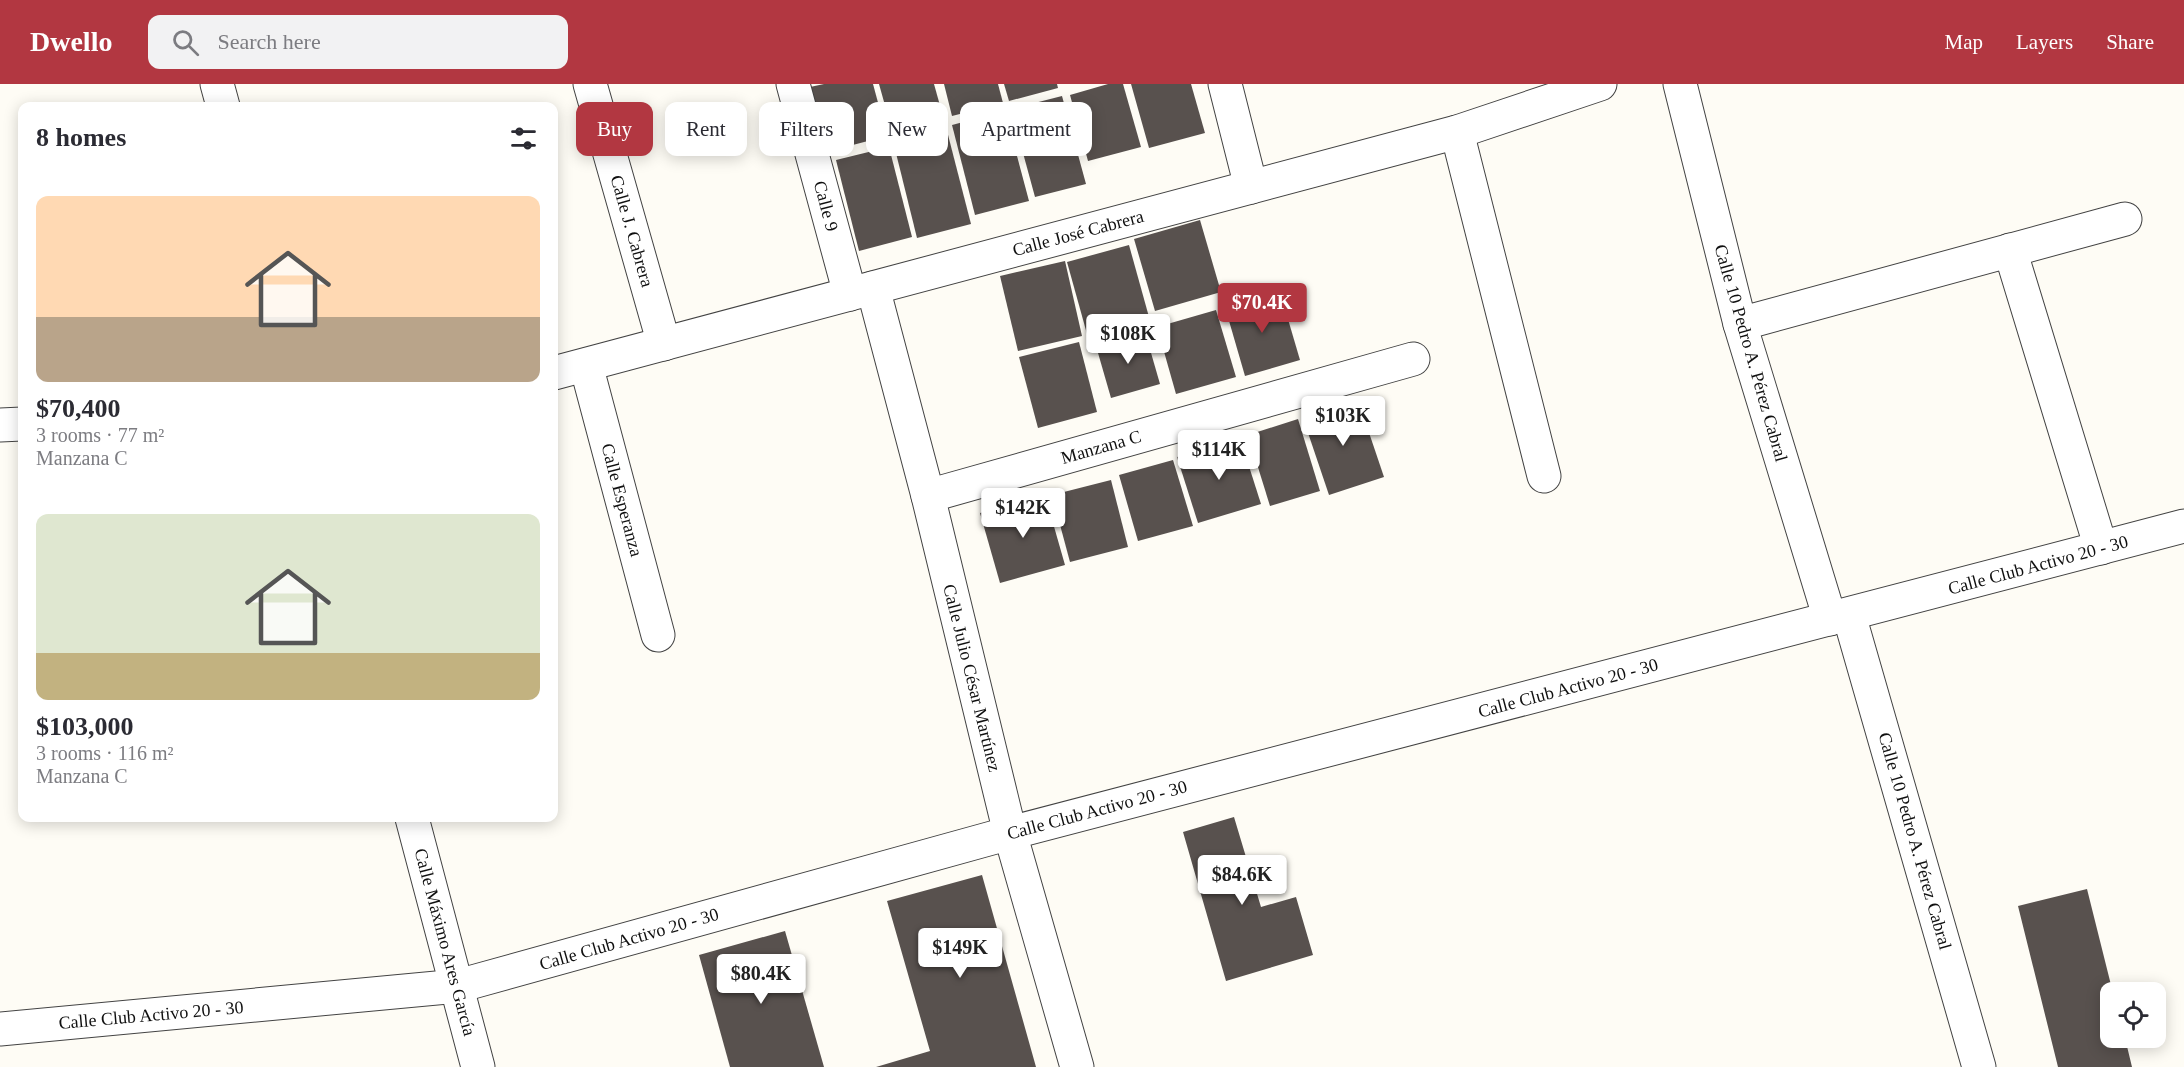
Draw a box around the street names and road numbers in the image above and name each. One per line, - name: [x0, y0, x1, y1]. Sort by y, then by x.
- street label: Calle J. Cabrera: [606, 173, 658, 289]
- street label: Calle 9: [810, 179, 842, 233]
- street label: Calle José Cabrera: [1010, 206, 1146, 260]
- street label: Calle 10 Pedro A. Pérez Cabral: [1710, 242, 1792, 464]
- street label: Manzana C: [1059, 426, 1143, 468]
- street label: Calle Esperanza: [597, 441, 647, 559]
- street label: Calle Club Activo 20 - 30: [1946, 531, 2130, 599]
- street label: Calle Julio César Martínez: [939, 582, 1005, 774]
- street label: Calle Club Activo 20 - 30: [1476, 654, 1660, 722]
- street label: Calle 10 Pedro A. Pérez Cabral: [1874, 730, 1956, 952]
- street label: Calle Club Activo 20 - 30: [1005, 776, 1189, 844]
- street label: Calle Máximo Ares García: [410, 846, 480, 1038]
- street label: Calle Club Activo 20 - 30: [537, 904, 721, 974]
- street label: Calle Club Activo 20 - 30: [58, 997, 244, 1033]

